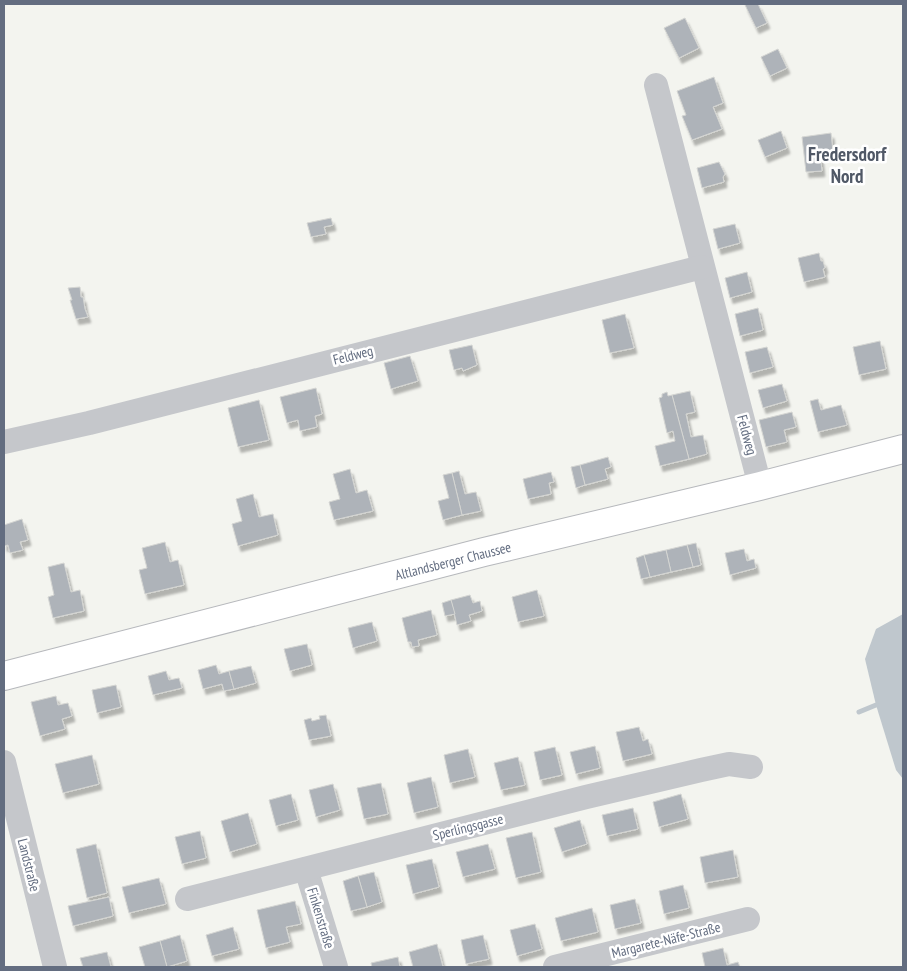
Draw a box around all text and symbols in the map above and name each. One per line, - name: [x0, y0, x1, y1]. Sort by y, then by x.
- district label: Fredersdorf Nord: [808, 142, 887, 188]
- street label: Feldweg: [331, 341, 375, 369]
- street label: Feldweg: [733, 413, 761, 457]
- street label: Altlandsberger Chaussee: [393, 538, 513, 584]
- street label: Sperlingsgasse: [431, 810, 505, 844]
- street label: Landstraße: [14, 837, 44, 894]
- street label: Finkenstraße: [303, 885, 339, 951]
- street label: Margarete-Näfe-Straße: [610, 918, 723, 962]

